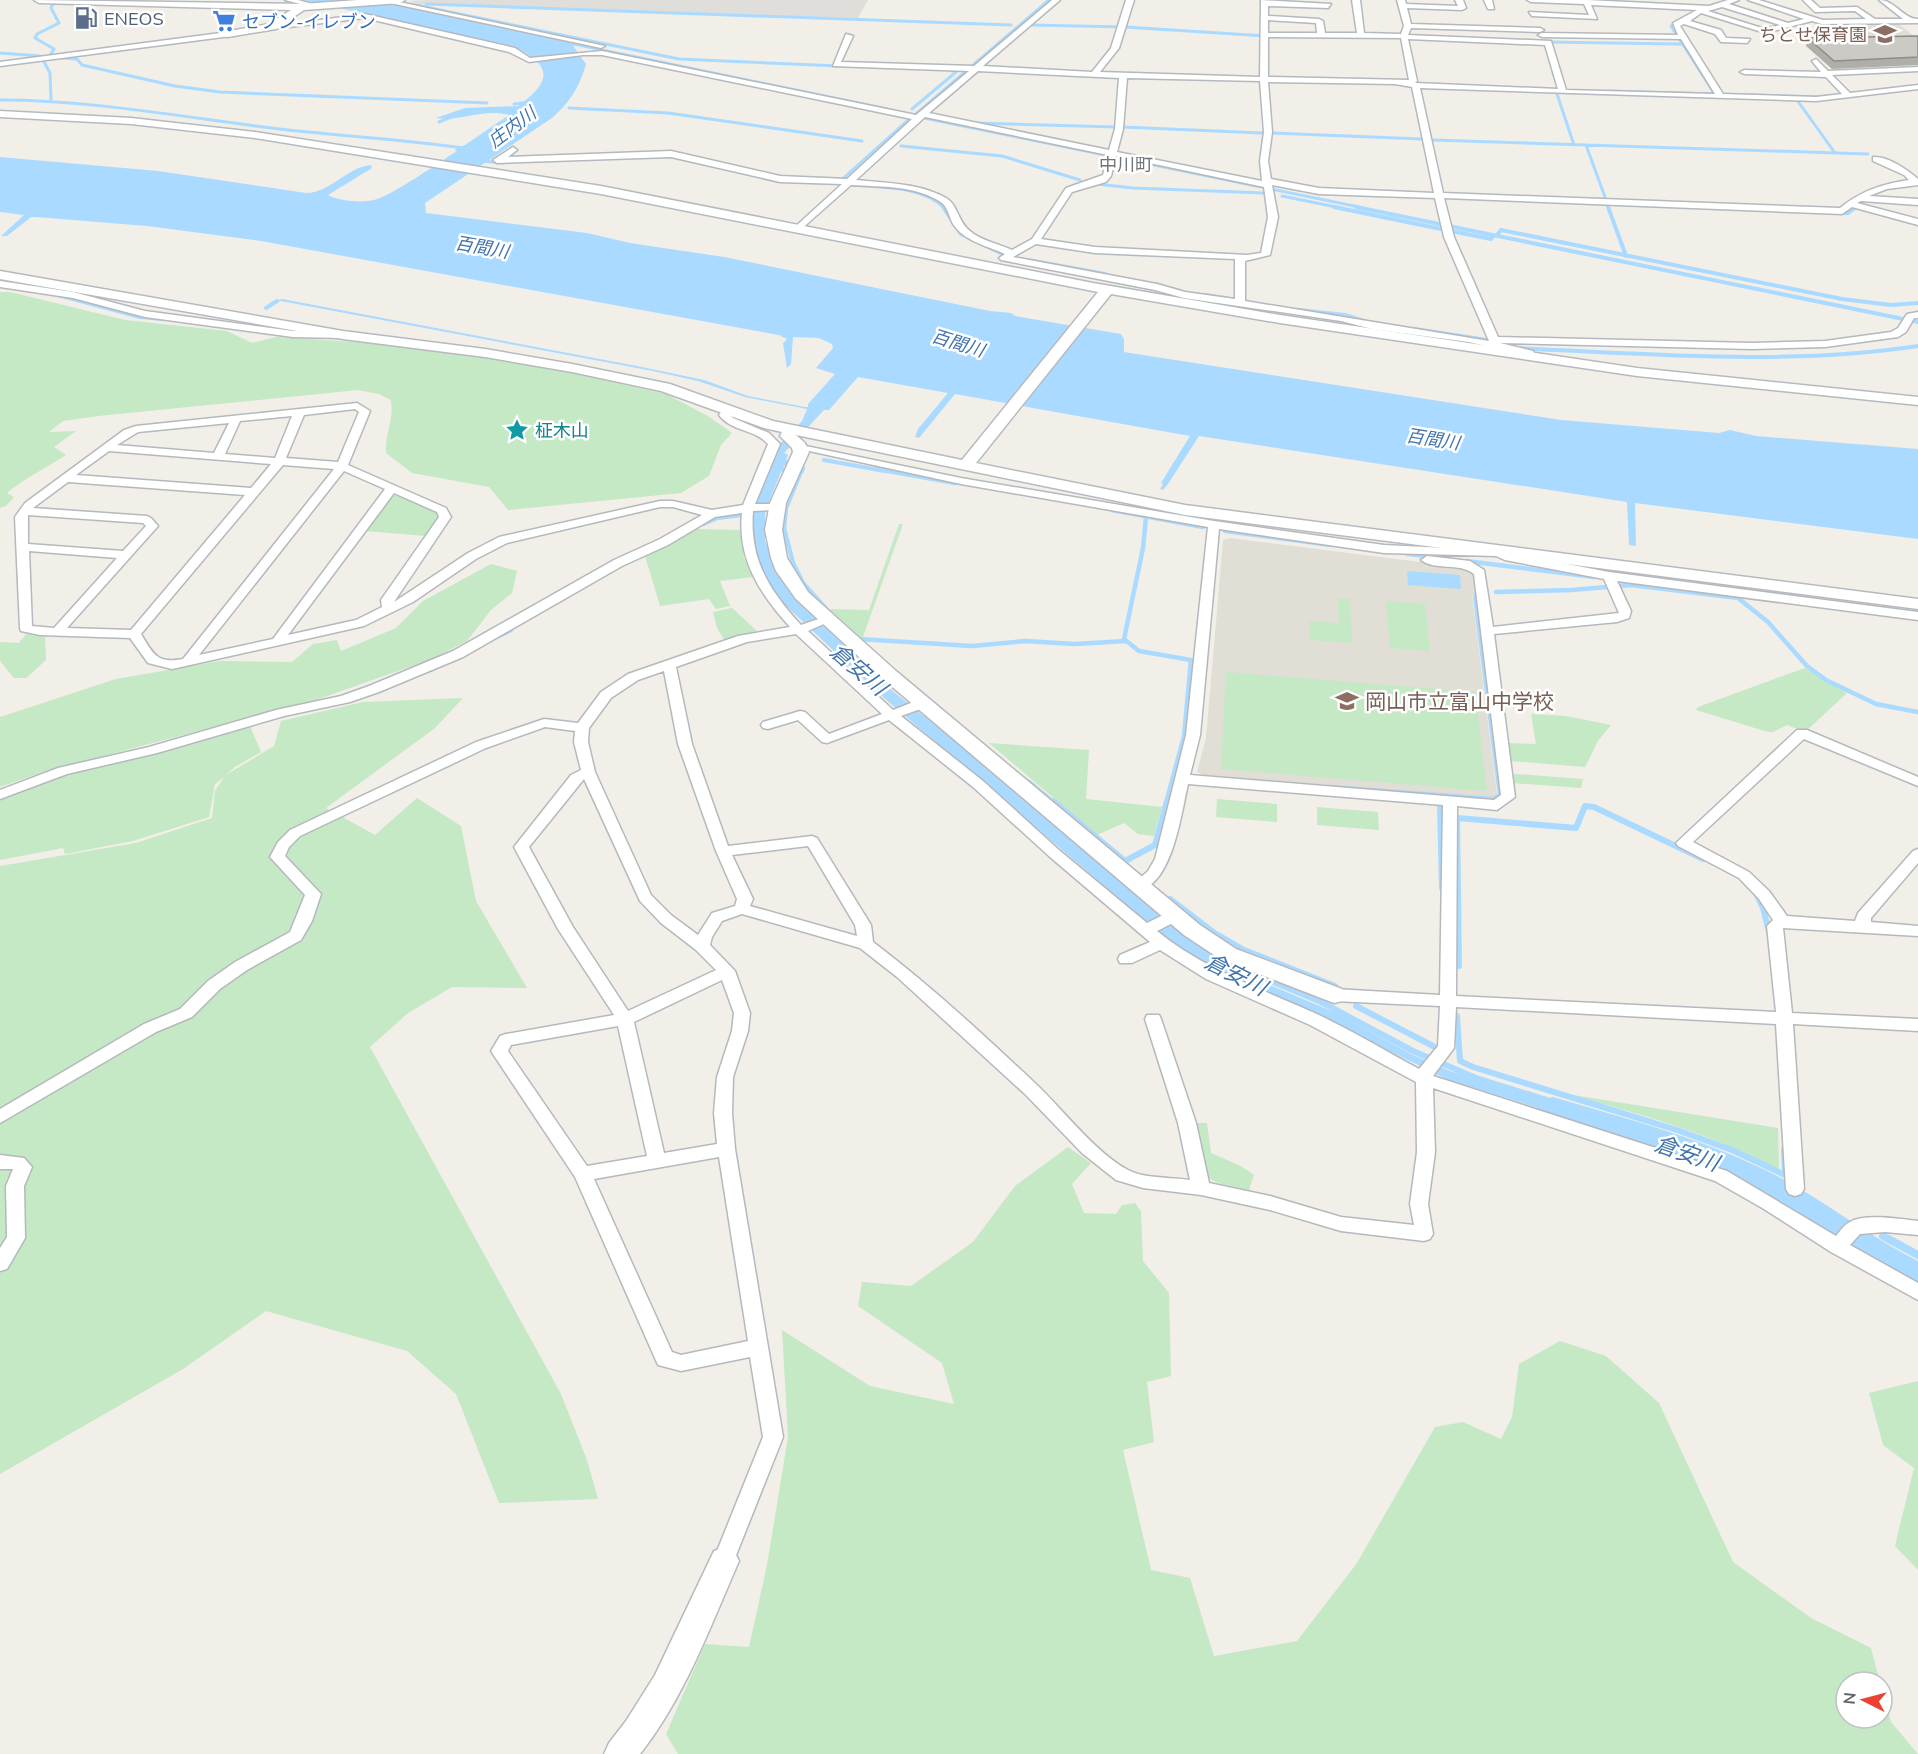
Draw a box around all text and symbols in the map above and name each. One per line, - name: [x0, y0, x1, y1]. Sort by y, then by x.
- fuel station icon: ENEOS: [73, 5, 99, 31]
- place label: ENEOS: [104, 7, 164, 30]
- supermarket icon: セブン-イレブン: [211, 8, 237, 34]
- place label: セブン-イレブン: [242, 10, 376, 33]
- school or university icon: ちとせ保育園: [1872, 21, 1898, 47]
- place label: ちとせ保育園: [1759, 23, 1867, 46]
- water label: 庄内川: [484, 100, 542, 152]
- district label: 中川町: [1099, 153, 1153, 176]
- water label: 百間川: [453, 231, 513, 263]
- water label: 百間川: [929, 324, 989, 362]
- place icon: 柾木山: [504, 417, 530, 443]
- place label: 柾木山: [535, 419, 589, 442]
- water label: 百間川: [1405, 423, 1463, 455]
- water label: 倉安川: [825, 637, 895, 703]
- school or university icon: 岡山市立富山中学校: [1334, 688, 1360, 714]
- place label: 岡山市立富山中学校: [1365, 688, 1554, 714]
- water label: 倉安川: [1200, 947, 1274, 1002]
- water label: 倉安川: [1651, 1129, 1725, 1178]
- north arrow: [1834, 1670, 1894, 1730]
- text: N: [1839, 1691, 1860, 1705]

